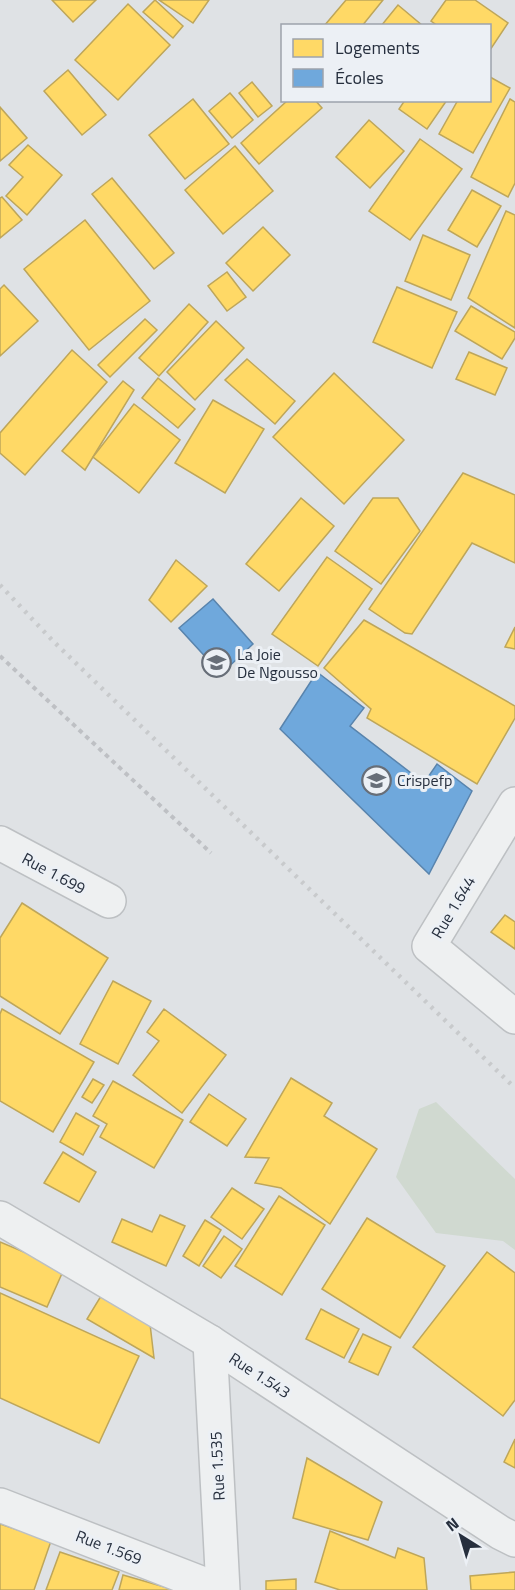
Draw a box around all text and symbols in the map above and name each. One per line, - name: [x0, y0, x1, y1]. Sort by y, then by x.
- legend: [281, 24, 491, 102]
- text: Logements: [335, 34, 420, 61]
- text: Écoles: [335, 64, 384, 91]
- place label: La Joie De Ngousso: [237, 642, 318, 684]
- school or university icon: La Joie De Ngousso: [200, 647, 232, 679]
- school or university icon: Crispefp: [360, 764, 392, 796]
- place label: Crispefp: [397, 768, 452, 792]
- street label: Rue 1.699: [18, 846, 90, 900]
- street label: Rue 1.644: [425, 871, 481, 943]
- street label: Rue 1.543: [224, 1346, 296, 1404]
- street label: Rue 1.535: [203, 1431, 231, 1501]
- north arrow: [431, 1506, 491, 1566]
- text: N: [440, 1511, 464, 1537]
- street label: Rue 1.569: [72, 1523, 146, 1571]

